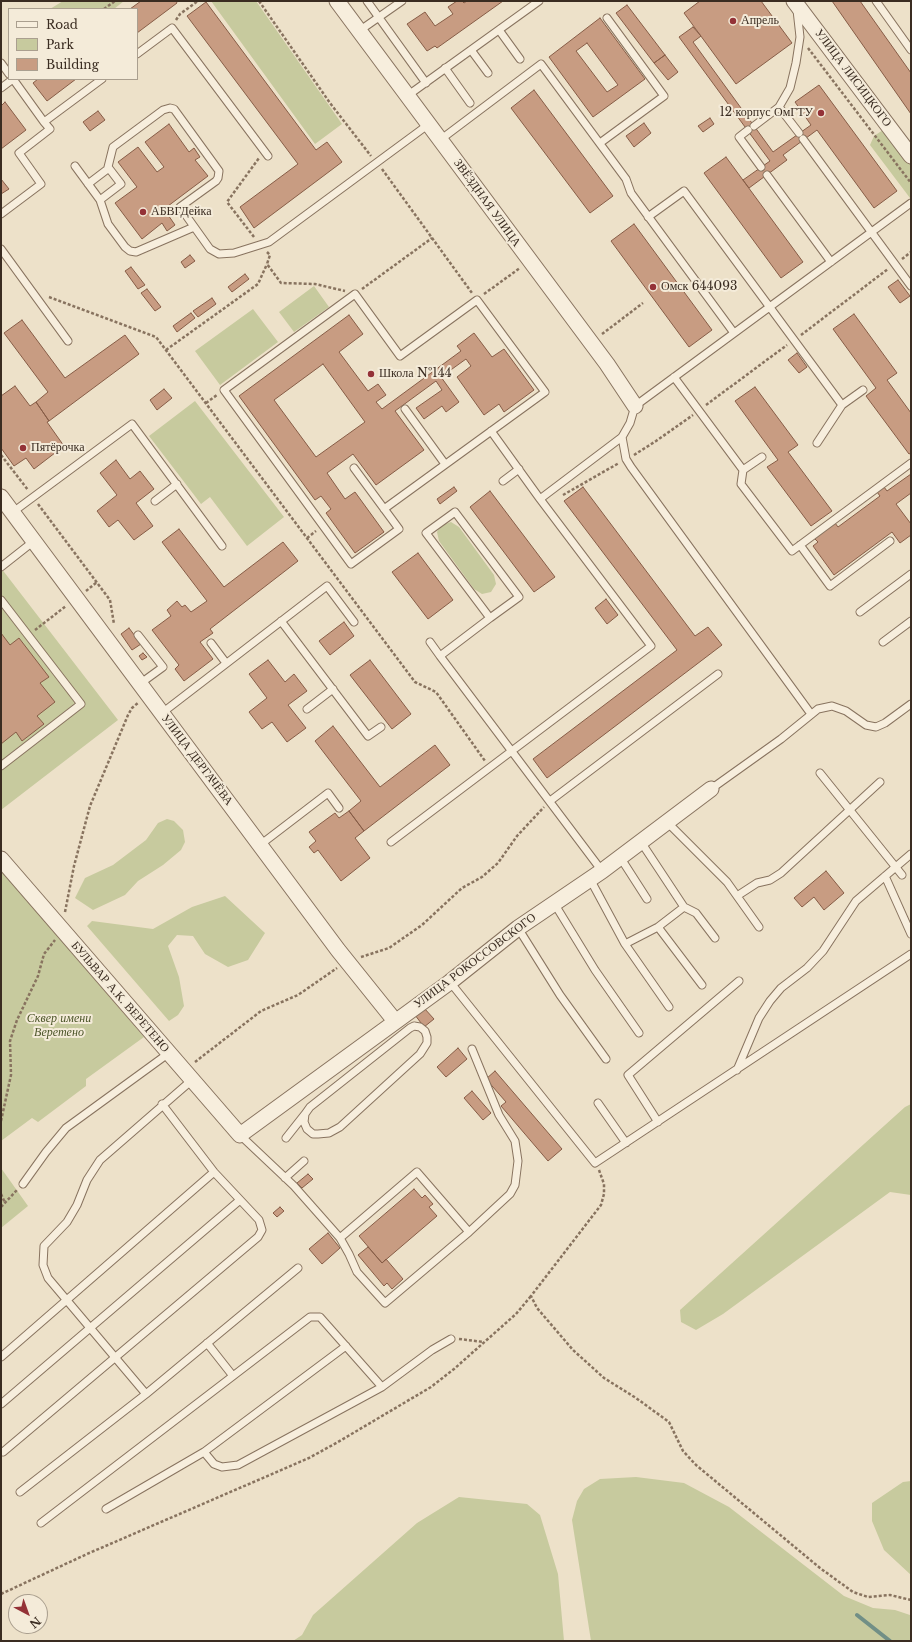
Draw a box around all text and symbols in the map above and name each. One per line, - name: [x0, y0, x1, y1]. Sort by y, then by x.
- legend: [8, 8, 138, 80]
- place label: Апрель: [741, 14, 779, 28]
- marker: Апрель: [728, 16, 738, 26]
- text: Road: [46, 17, 78, 32]
- street label: УЛИЦА ЛИСИЦКОГО: [812, 26, 894, 130]
- text: Park: [46, 37, 74, 52]
- text: Building: [46, 57, 99, 72]
- place label: 12 корпус ОмГТУ: [719, 106, 813, 120]
- marker: 12 корпус ОмГТУ: [816, 108, 826, 118]
- street label: ЗВЁЗДНАЯ УЛИЦА: [450, 156, 524, 250]
- place label: АБВГДейка: [151, 205, 211, 219]
- marker: АБВГДейка: [138, 207, 148, 217]
- place label: Омск 644093: [661, 280, 737, 294]
- marker: Омск 644093: [648, 282, 658, 292]
- place label: Школа №144: [379, 367, 452, 381]
- marker: Школа №144: [366, 369, 376, 379]
- place label: Пятёрочка: [31, 441, 84, 455]
- marker: Пятёрочка: [18, 443, 28, 453]
- street label: УЛИЦА ДЕРГАЧЁВА: [158, 712, 236, 808]
- street label: УЛИЦА РОКОССОВСКОГО: [411, 910, 539, 1012]
- street label: БУЛЬВАР А.К. ВЕРЕТЕНО: [68, 939, 172, 1055]
- park label: Сквер имени Веретено: [27, 1012, 91, 1040]
- north arrow: [8, 1594, 48, 1634]
- text: N: [27, 1614, 44, 1631]

